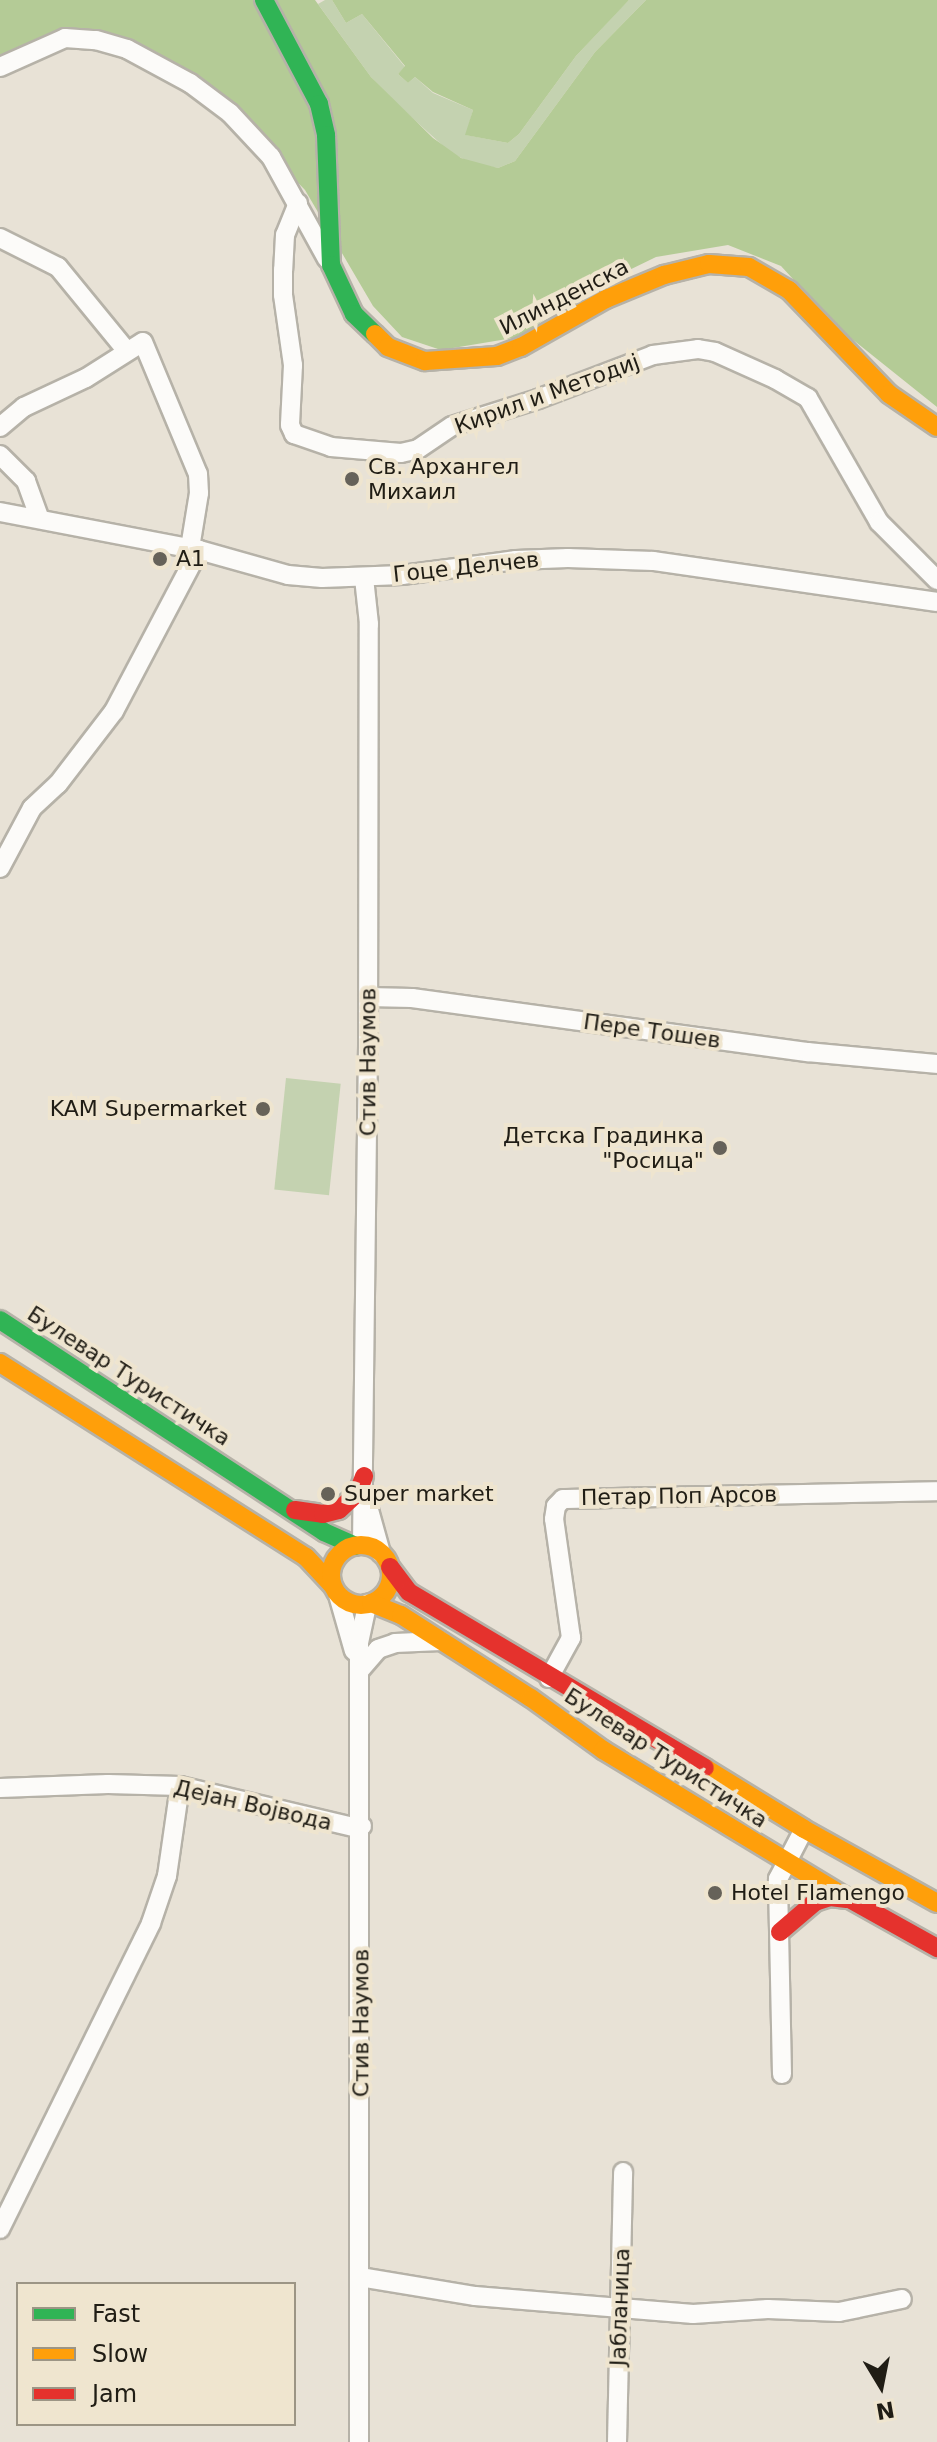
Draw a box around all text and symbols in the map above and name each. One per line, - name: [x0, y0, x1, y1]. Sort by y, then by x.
- street label: Илинденска: [495, 253, 633, 341]
- street label: Кирил и Методиј: [451, 348, 643, 440]
- place label: Св. Архангел Михаил: [368, 453, 519, 504]
- marker: Св. Архангел Михаил: [343, 470, 361, 488]
- place label: A1: [176, 546, 205, 572]
- street label: Гоце Делчев: [392, 546, 540, 588]
- marker: A1: [151, 550, 169, 568]
- street label: Стив Наумов: [355, 988, 381, 1136]
- street label: Пере Тошев: [582, 1008, 722, 1054]
- place label: KAM Supermarket: [50, 1096, 247, 1122]
- marker: KAM Supermarket: [254, 1100, 272, 1118]
- place label: Детска Градинка "Росица": [503, 1122, 704, 1174]
- marker: Детска Градинка "Росица": [711, 1139, 729, 1157]
- street label: Булевар Туристичка: [23, 1300, 235, 1452]
- place label: Super market: [344, 1481, 494, 1507]
- street label: Петар Поп Арсов: [581, 1481, 777, 1511]
- marker: Super market: [319, 1485, 337, 1503]
- street label: Булевар Туристичка: [560, 1682, 772, 1834]
- street label: Дејан Војвода: [171, 1774, 335, 1836]
- place label: Hotel Flamengo: [731, 1880, 905, 1906]
- marker: Hotel Flamengo: [706, 1884, 724, 1902]
- street label: Стив Наумов: [348, 1949, 374, 2097]
- street label: Јабланица: [605, 2247, 635, 2367]
- legend: [16, 2282, 296, 2426]
- text: Fast: [92, 2300, 140, 2328]
- text: Slow: [92, 2340, 148, 2368]
- north arrow: [841, 2346, 921, 2426]
- text: Jam: [92, 2380, 137, 2408]
- text: N: [874, 2396, 897, 2424]

